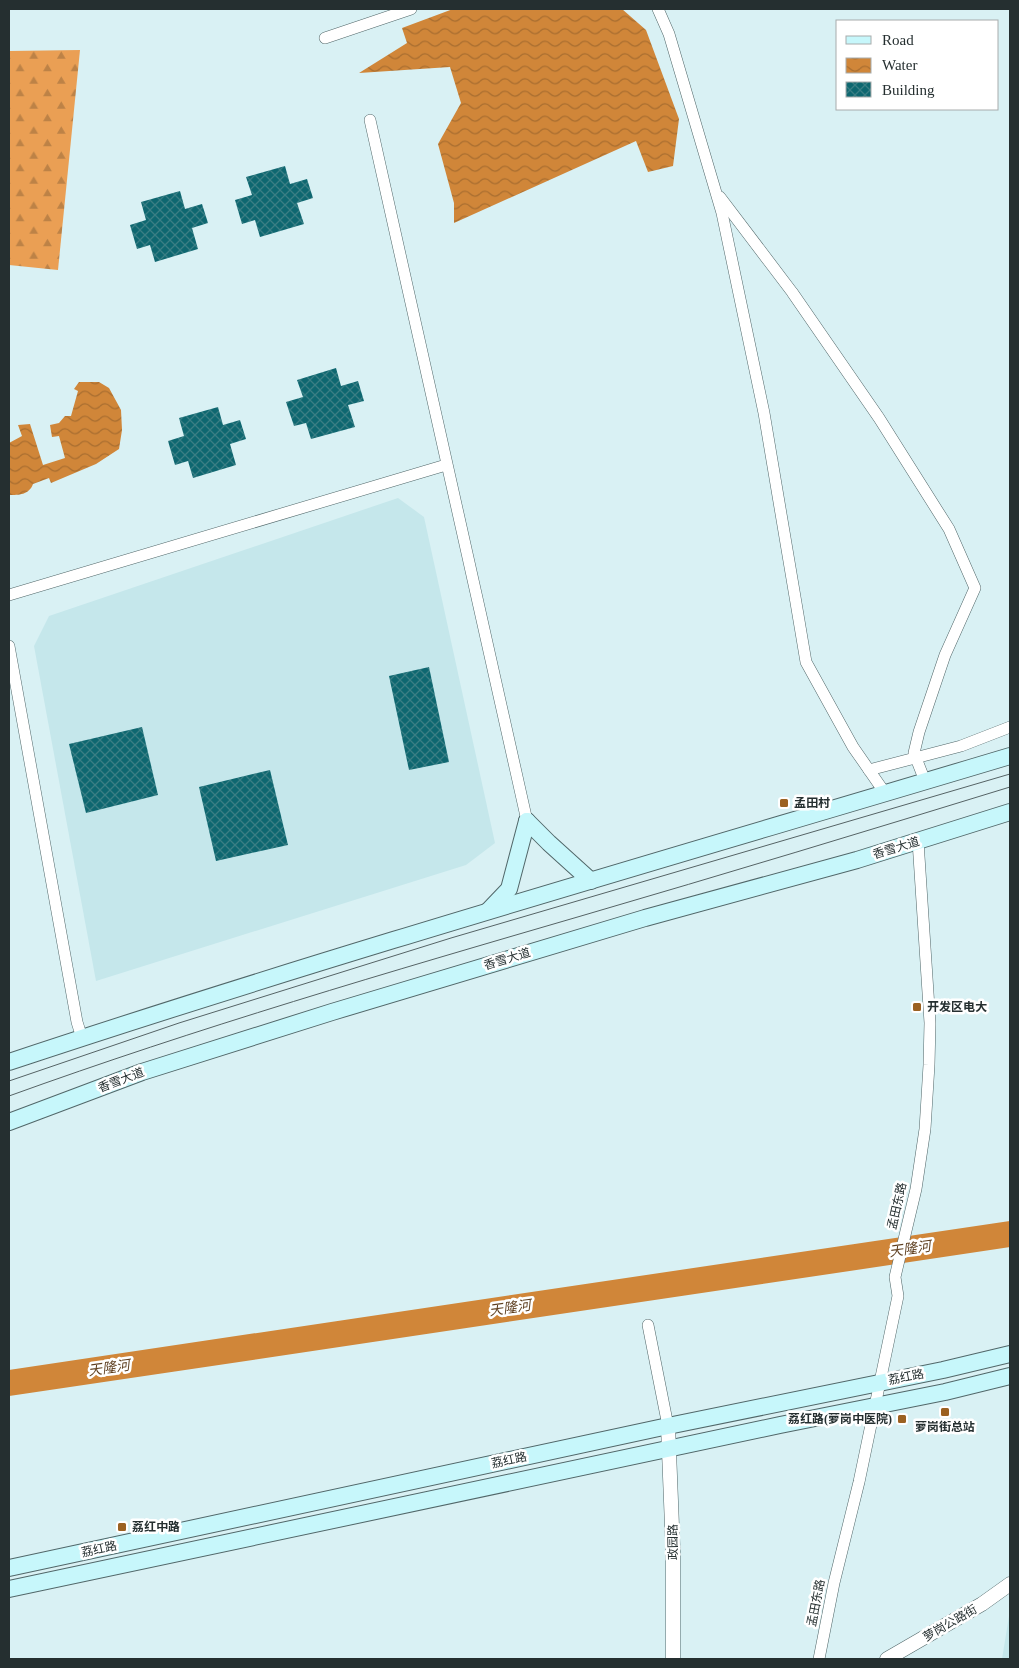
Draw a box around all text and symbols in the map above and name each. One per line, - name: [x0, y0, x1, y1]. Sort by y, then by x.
- legend: [836, 20, 999, 110]
- text: Road: [882, 32, 914, 48]
- text: Water: [882, 57, 917, 73]
- text: Building: [882, 82, 935, 98]
- place label: 孟田村: [794, 796, 830, 810]
- marker: 孟田村: [778, 797, 790, 809]
- street label: 香雪大道: [871, 834, 921, 862]
- street label: 香雪大道: [482, 945, 532, 973]
- place label: 开发区电大: [927, 1000, 987, 1014]
- marker: 开发区电大: [911, 1001, 923, 1013]
- street label: 香雪大道: [96, 1065, 146, 1095]
- street label: 孟田东路: [885, 1181, 909, 1231]
- water label: 天隆河: [888, 1238, 935, 1259]
- water label: 天隆河: [488, 1297, 535, 1318]
- water label: 天隆河: [87, 1357, 134, 1378]
- street label: 荔红路: [887, 1367, 925, 1387]
- marker: 萝岗街总站: [939, 1406, 951, 1418]
- place label: 荔红路(萝岗中医院): [788, 1412, 892, 1426]
- marker: 荔红路(萝岗中医院): [896, 1413, 908, 1425]
- place label: 萝岗街总站: [915, 1420, 975, 1434]
- street label: 荔红路: [490, 1449, 528, 1471]
- place label: 荔红中路: [132, 1520, 180, 1534]
- marker: 荔红中路: [116, 1521, 128, 1533]
- street label: 政园路: [666, 1524, 680, 1560]
- street label: 荔红路: [80, 1538, 118, 1560]
- street label: 孟田东路: [805, 1578, 827, 1628]
- street label: 萝岗公路街: [921, 1602, 979, 1644]

